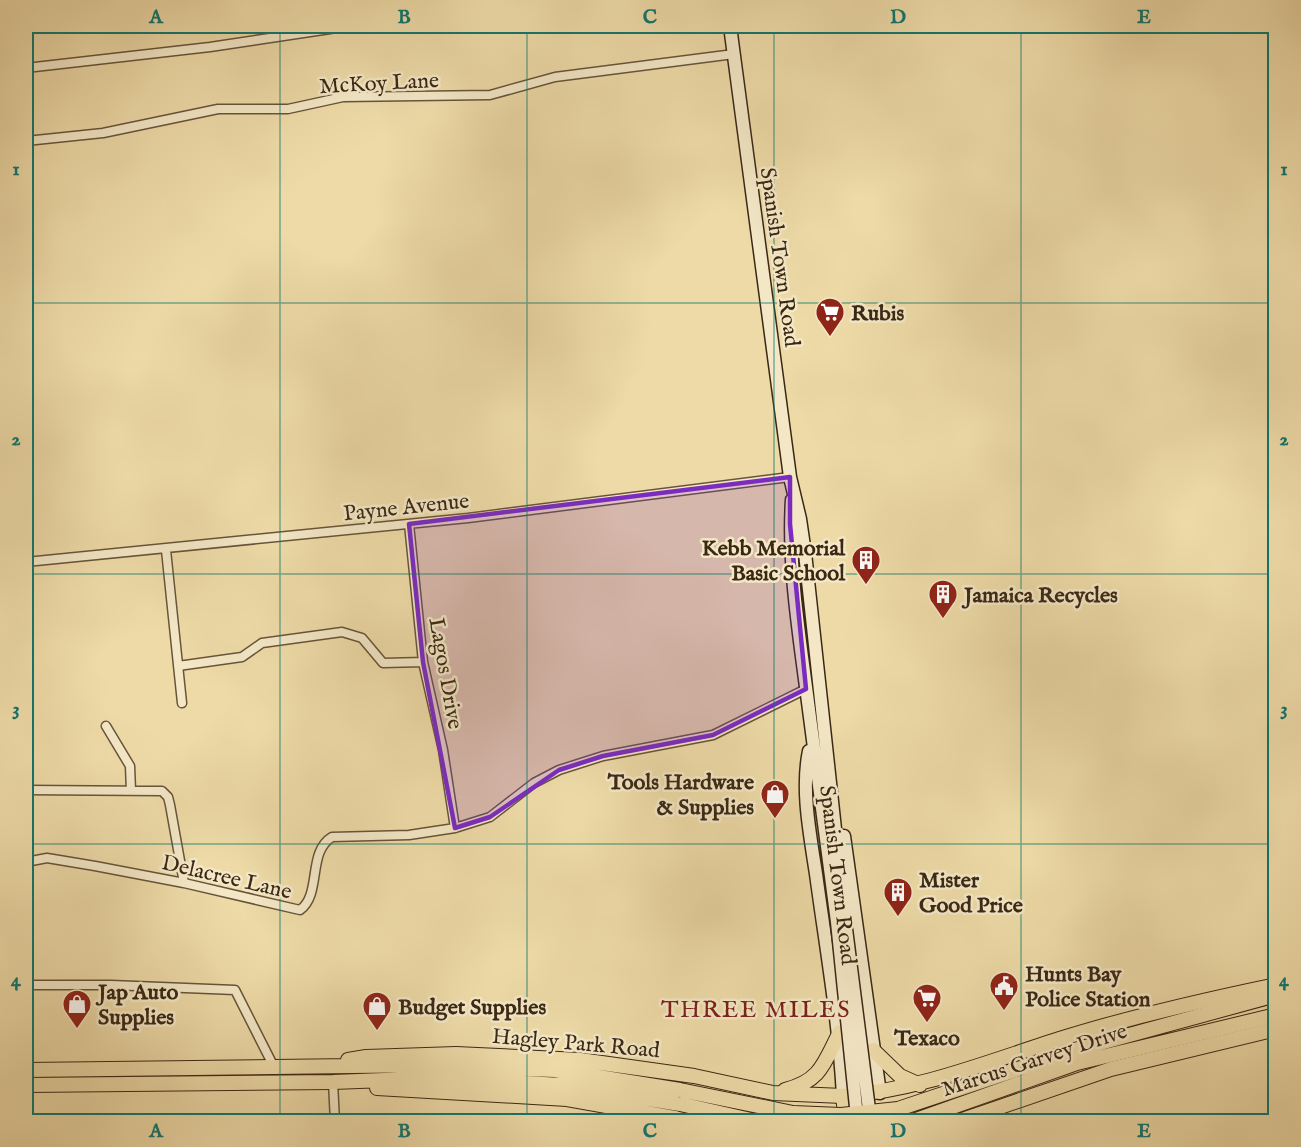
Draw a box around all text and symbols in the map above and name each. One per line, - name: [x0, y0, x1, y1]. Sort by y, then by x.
- text: A: [148, 5, 164, 30]
- text: B: [397, 5, 411, 30]
- text: C: [643, 5, 657, 30]
- text: D: [890, 5, 906, 30]
- text: E: [1137, 5, 1151, 30]
- street label: McKoy Lane: [319, 67, 440, 101]
- text: 1: [12, 157, 20, 182]
- text: 1: [1280, 157, 1288, 182]
- street label: Spanish Town Road: [753, 166, 806, 349]
- supermarket icon: Rubis: [814, 296, 846, 338]
- place label: Rubis: [851, 300, 905, 328]
- text: 2: [11, 427, 21, 452]
- text: 2: [1279, 427, 1289, 452]
- street label: Payne Avenue: [342, 487, 471, 529]
- place label: Kebb Memorial Basic School: [702, 535, 846, 588]
- building icon: Kebb Memorial Basic School: [850, 544, 882, 586]
- building icon: Jamaica Recycles: [927, 578, 959, 620]
- place label: Jamaica Recycles: [961, 582, 1118, 610]
- street label: Lagos Drive: [421, 615, 469, 731]
- text: 3: [12, 697, 20, 722]
- text: 3: [1280, 697, 1288, 722]
- place label: Tools Hardware & Supplies: [607, 769, 754, 822]
- shop icon: Tools Hardware & Supplies: [759, 778, 791, 820]
- street label: Spanish Town Road: [812, 784, 862, 967]
- street label: Delacree Lane: [159, 849, 294, 907]
- place label: Mister Good Price: [919, 867, 1023, 920]
- building icon: Mister Good Price: [882, 876, 914, 918]
- place label: Hunts Bay Police Station: [1025, 961, 1151, 1014]
- text: 4: [11, 968, 22, 993]
- text: 4: [1279, 968, 1290, 993]
- public building icon: Hunts Bay Police Station: [988, 970, 1020, 1012]
- place label: Jap Auto Supplies: [95, 979, 178, 1032]
- supermarket icon: Texaco: [911, 982, 943, 1024]
- shop icon: Jap Auto Supplies: [61, 988, 93, 1030]
- shop icon: Budget Supplies: [361, 990, 393, 1032]
- place label: Budget Supplies: [398, 994, 546, 1022]
- district label: THREE MILES: [661, 995, 851, 1026]
- street label: Marcus Garvey Drive: [938, 1018, 1131, 1104]
- street label: Hagley Park Road: [491, 1023, 661, 1065]
- place label: Texaco: [893, 1025, 960, 1053]
- text: A: [148, 1119, 164, 1144]
- text: B: [397, 1119, 411, 1144]
- text: C: [643, 1119, 657, 1144]
- text: D: [890, 1119, 906, 1144]
- text: E: [1137, 1119, 1151, 1144]

